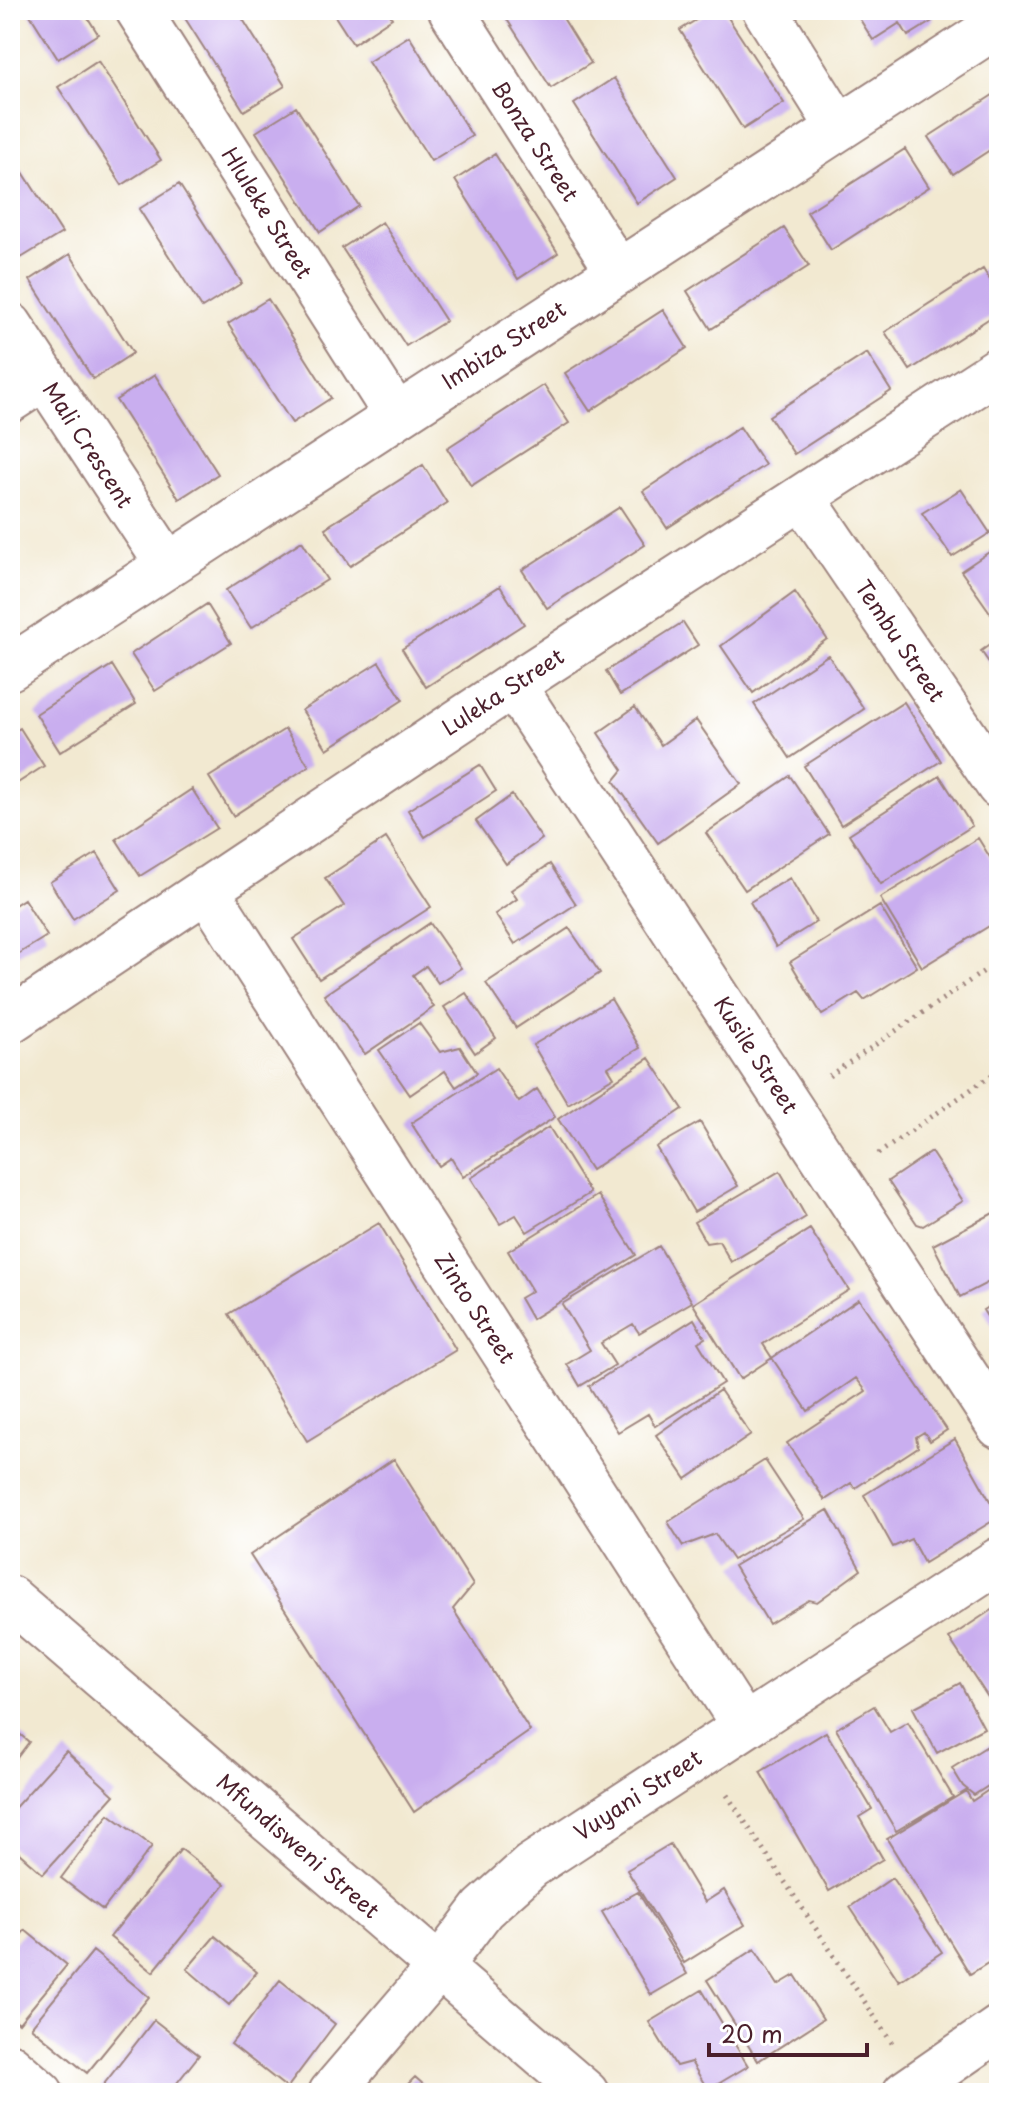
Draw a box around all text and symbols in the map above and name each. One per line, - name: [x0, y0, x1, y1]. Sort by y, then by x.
- street label: Bonza Street: [485, 73, 588, 207]
- street label: Hluleke Street: [215, 140, 322, 284]
- street label: Imbiza Street: [435, 291, 572, 396]
- street label: Mali Crescent: [36, 374, 143, 514]
- street label: Tembu Street: [848, 573, 954, 708]
- street label: Luleka Street: [435, 639, 570, 743]
- street label: Kusile Street: [707, 989, 808, 1120]
- street label: Zinto Street: [428, 1245, 525, 1369]
- street label: Vuyani Street: [567, 1740, 708, 1847]
- street label: Mfundisweni Street: [210, 1765, 388, 1925]
- scale bar: [709, 2007, 867, 2057]
- text: 20 m: [721, 2015, 783, 2051]

